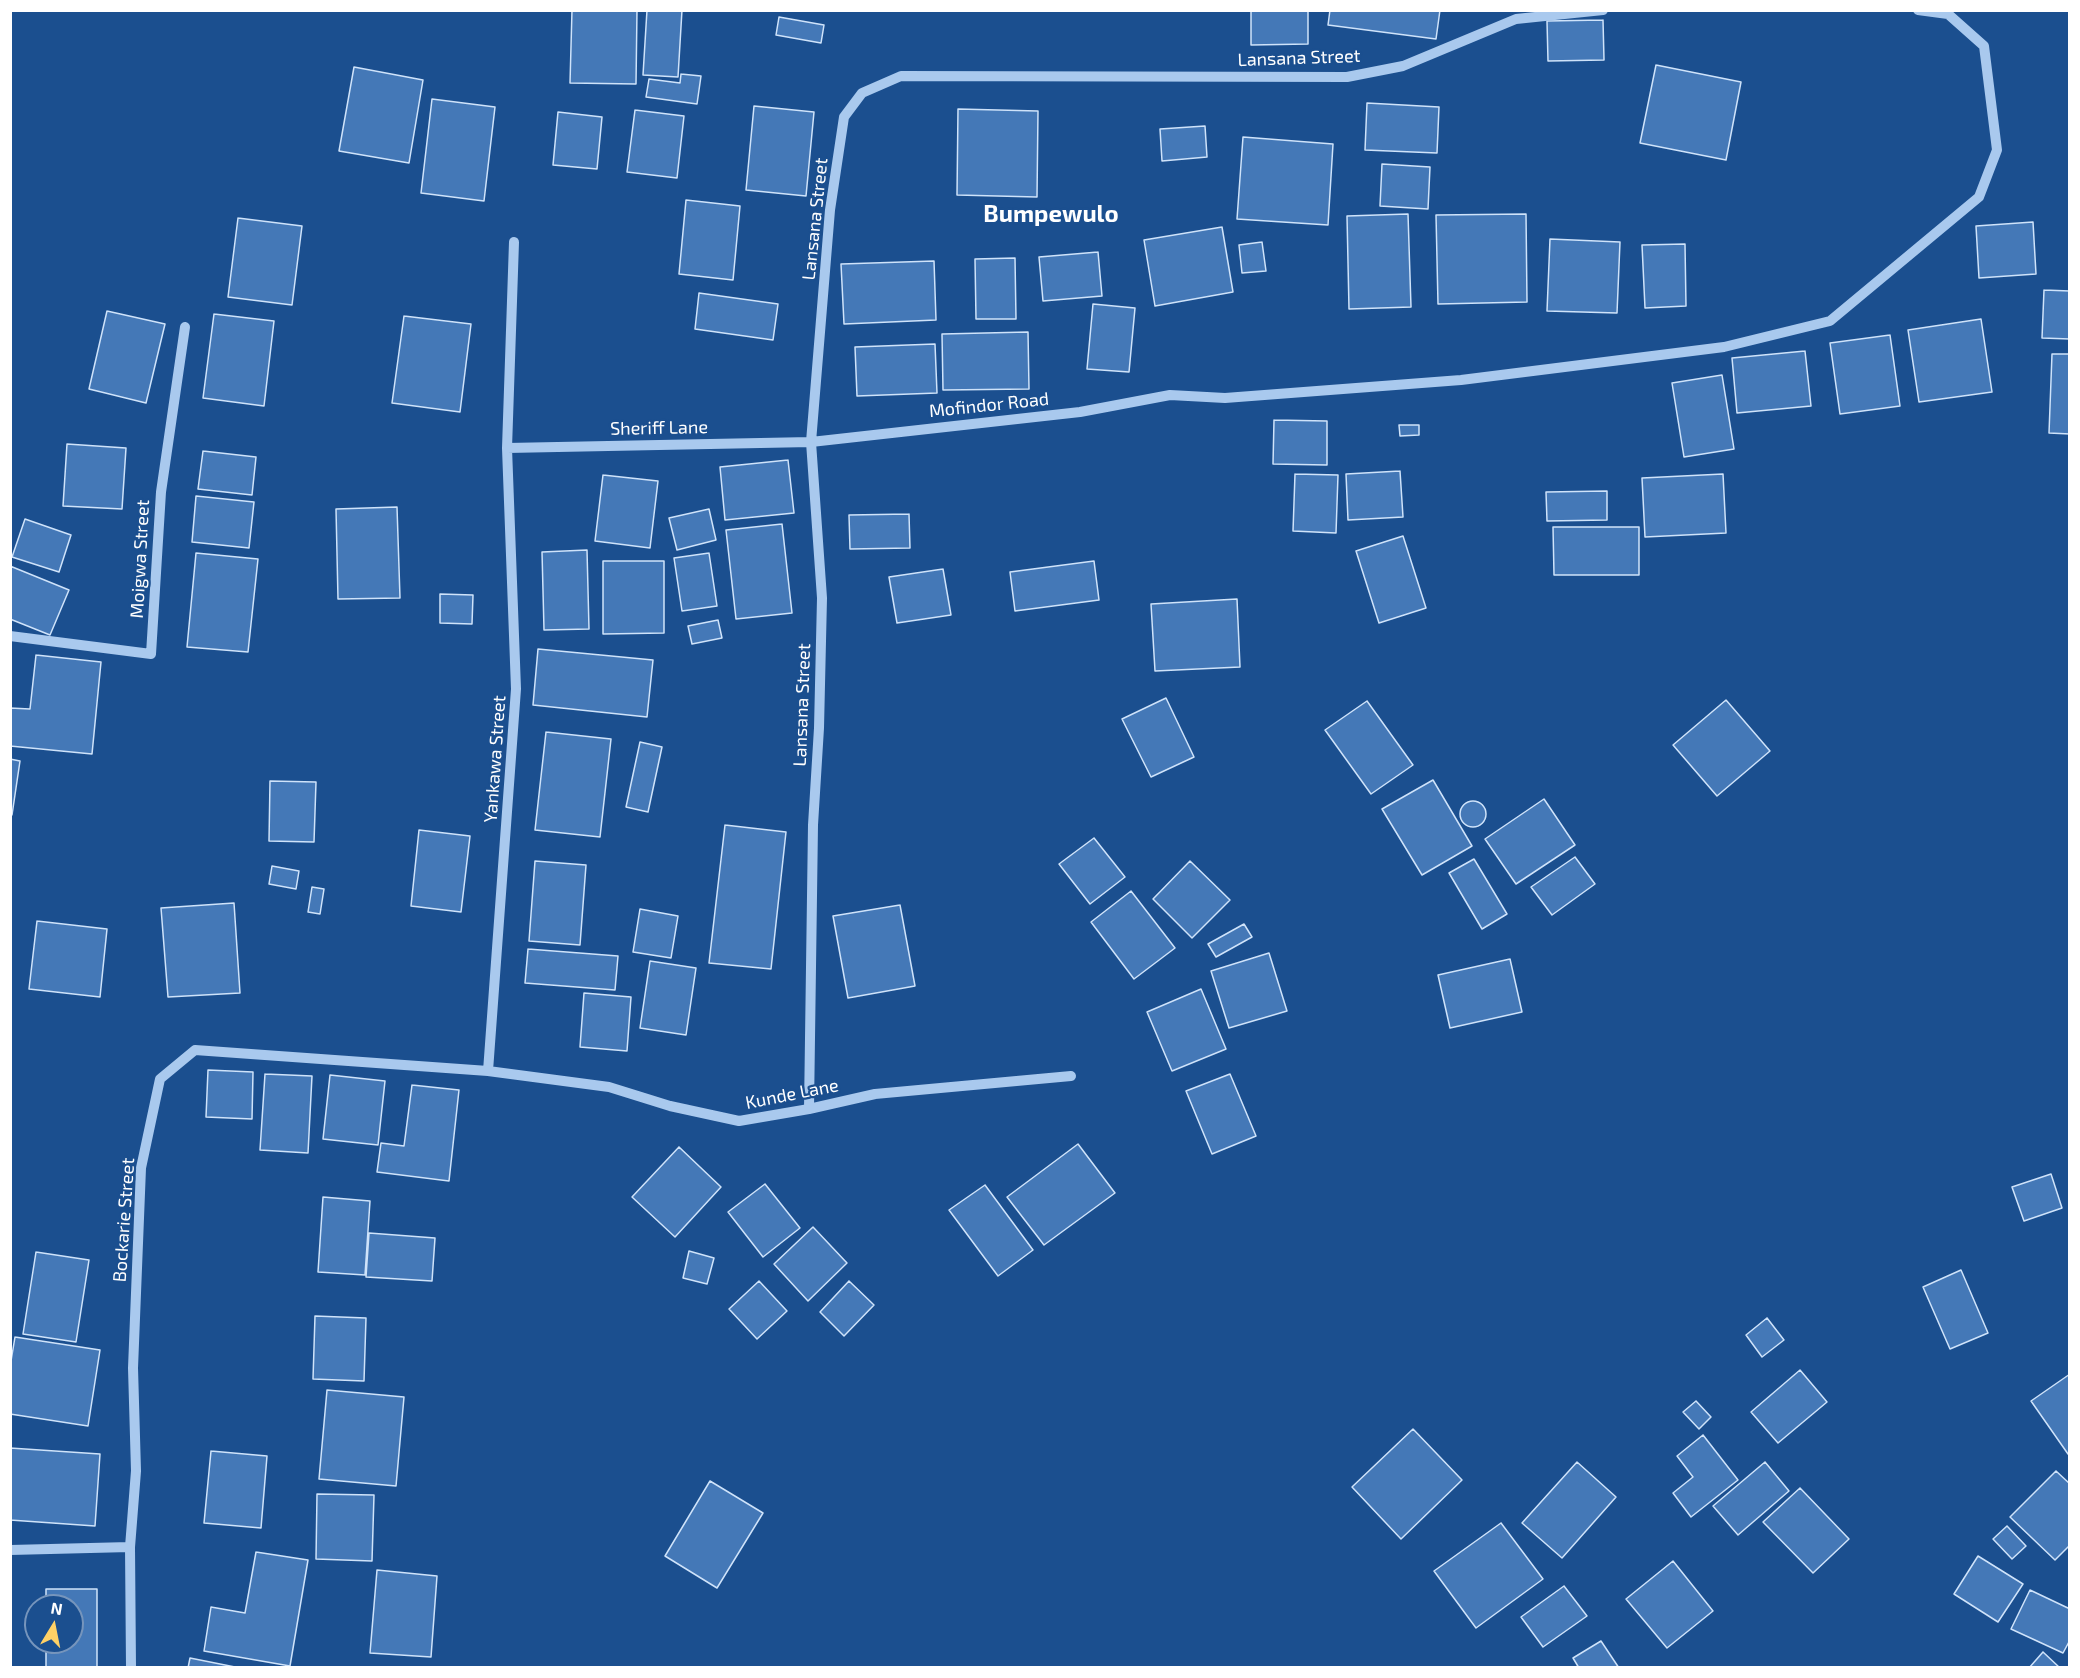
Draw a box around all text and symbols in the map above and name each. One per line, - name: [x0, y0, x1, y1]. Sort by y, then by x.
- street label: Lansana Street: [1237, 45, 1361, 71]
- street label: Lansana Street: [798, 157, 832, 281]
- district label: Bumpewulo: [983, 200, 1119, 228]
- street label: Mofindor Road: [928, 388, 1050, 422]
- street label: Sheriff Lane: [610, 416, 708, 440]
- street label: Moigwa Street: [126, 499, 154, 619]
- street label: Lansana Street: [789, 643, 815, 767]
- street label: Yankawa Street: [480, 695, 510, 823]
- street label: Kunde Lane: [744, 1074, 840, 1114]
- street label: Bockarie Street: [109, 1157, 139, 1283]
- north arrow: [24, 1594, 84, 1654]
- text: N: [50, 1597, 64, 1618]

